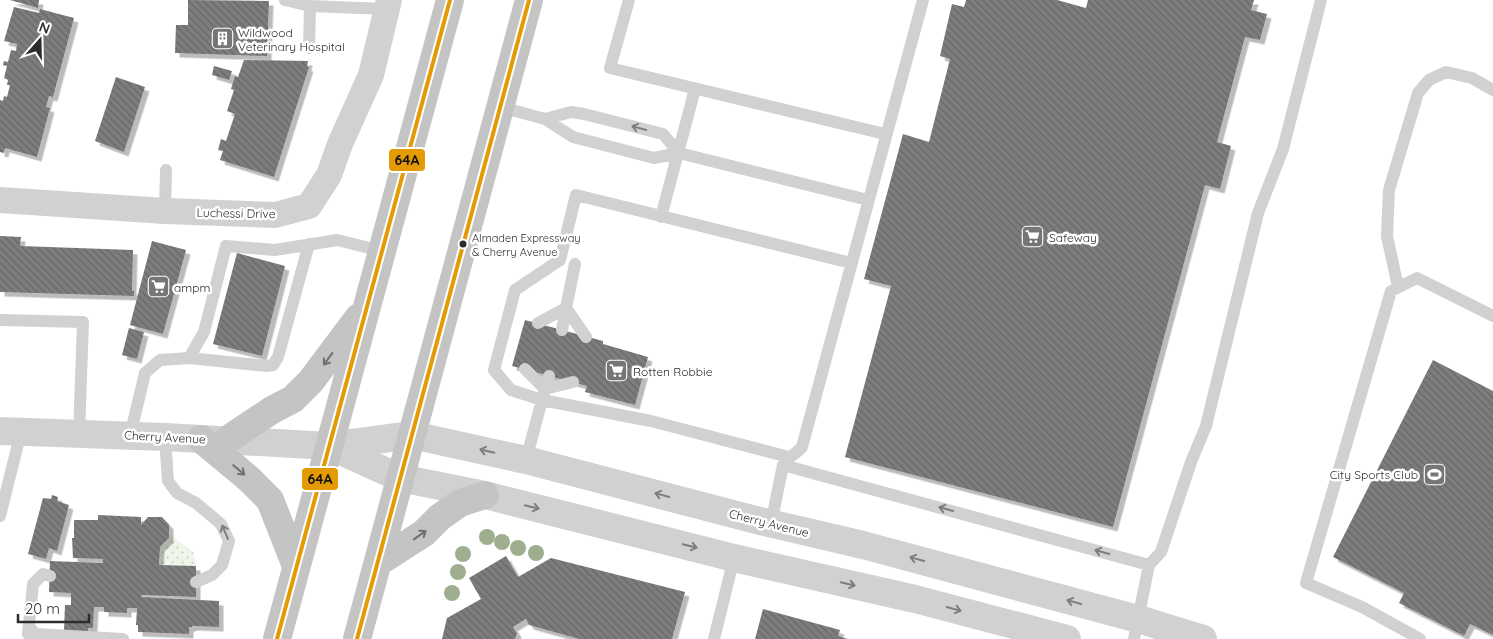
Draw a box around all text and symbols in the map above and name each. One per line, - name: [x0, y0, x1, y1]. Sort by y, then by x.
- north arrow: [15, 15, 65, 65]
- text: N: [37, 18, 52, 38]
- place label: Wildwood Veterinary Hospital: [238, 25, 345, 54]
- building icon: Wildwood Veterinary Hospital: [210, 27, 234, 51]
- one-way arrow: [632, 123, 648, 132]
- line badge: 64A: [388, 148, 426, 172]
- text: 64A: [395, 151, 420, 169]
- street label: Luchessi Drive: [196, 205, 276, 221]
- supermarket icon: Safeway: [1021, 225, 1045, 249]
- place label: Safeway: [1049, 230, 1097, 245]
- place label: Almaden Expressway & Cherry Avenue: [472, 231, 581, 259]
- marker: Almaden Expressway & Cherry Avenue: [458, 239, 468, 249]
- supermarket icon: ampm: [146, 275, 170, 299]
- place label: ampm: [174, 280, 210, 295]
- one-way arrow: [323, 352, 333, 366]
- supermarket icon: Rotten Robbie: [605, 359, 629, 383]
- place label: Rotten Robbie: [633, 364, 713, 379]
- street label: Cherry Avenue: [124, 427, 206, 447]
- one-way arrow: [480, 446, 496, 455]
- sports icon: City Sports Club: [1422, 462, 1446, 486]
- one-way arrow: [232, 465, 245, 476]
- line badge: 64A: [301, 467, 339, 491]
- place label: City Sports Club: [1330, 467, 1418, 482]
- text: 64A: [308, 470, 333, 488]
- one-way arrow: [654, 490, 670, 499]
- one-way arrow: [524, 503, 540, 512]
- one-way arrow: [938, 504, 954, 513]
- street label: Cherry Avenue: [727, 506, 811, 540]
- one-way arrow: [219, 525, 229, 540]
- one-way arrow: [413, 530, 427, 540]
- one-way arrow: [681, 542, 697, 552]
- one-way arrow: [1095, 547, 1111, 557]
- one-way arrow: [909, 554, 925, 563]
- one-way arrow: [839, 580, 855, 589]
- scale bar: [18, 592, 89, 624]
- one-way arrow: [1066, 596, 1082, 606]
- text: 20 m: [25, 599, 60, 618]
- one-way arrow: [945, 605, 961, 615]

